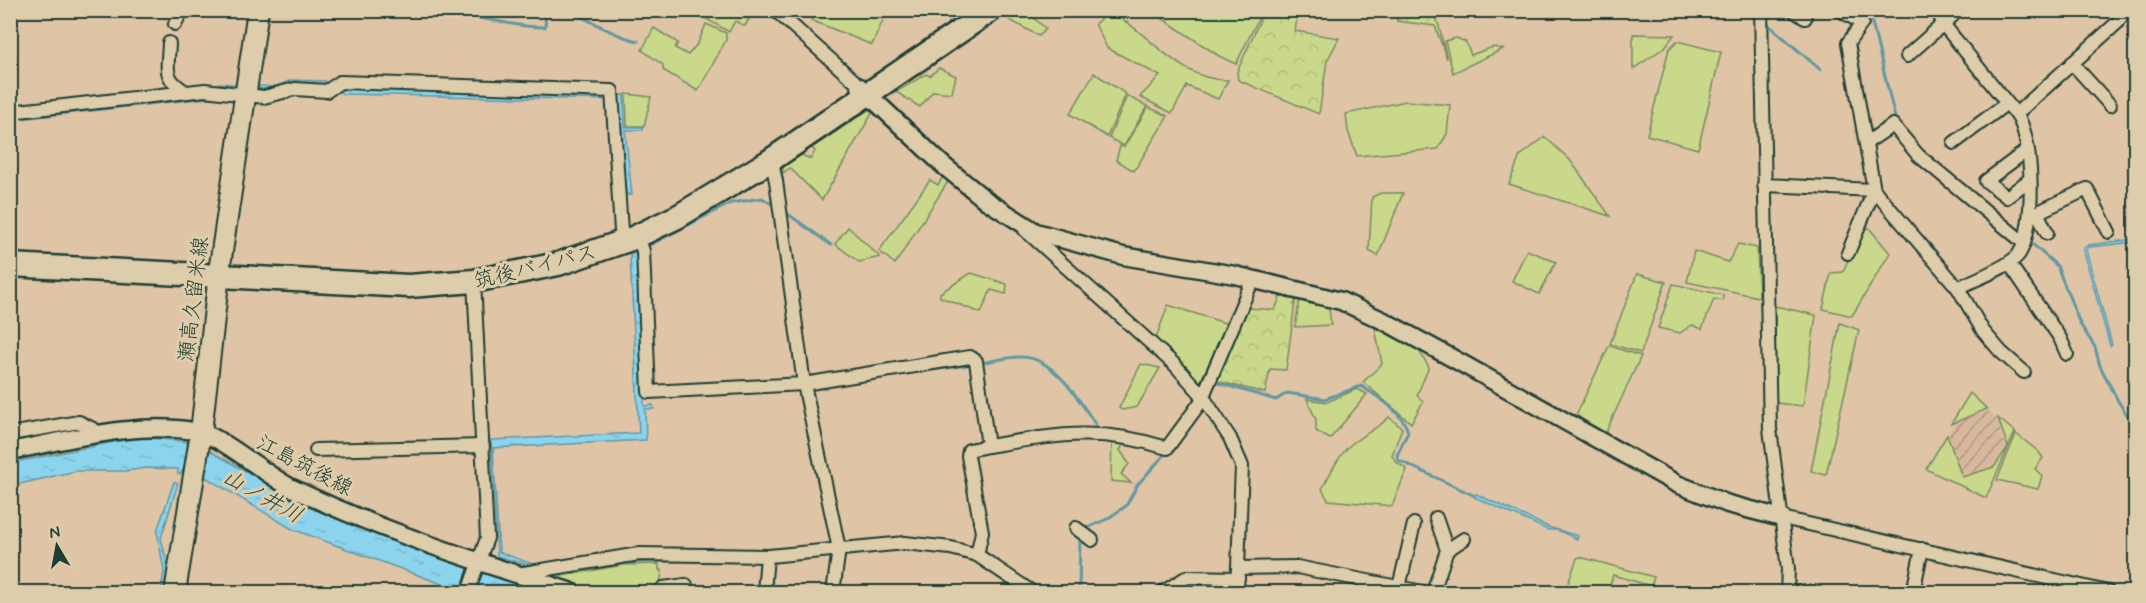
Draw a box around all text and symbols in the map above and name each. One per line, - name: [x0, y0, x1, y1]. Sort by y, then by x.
- street label: 瀬高久留米線: [172, 235, 216, 363]
- street label: 筑後バイパス: [471, 238, 600, 296]
- street label: 江島筑後線: [252, 429, 357, 503]
- water label: 山ノ井川: [217, 463, 307, 530]
- north arrow: [27, 516, 87, 576]
- text: N: [48, 521, 62, 544]

